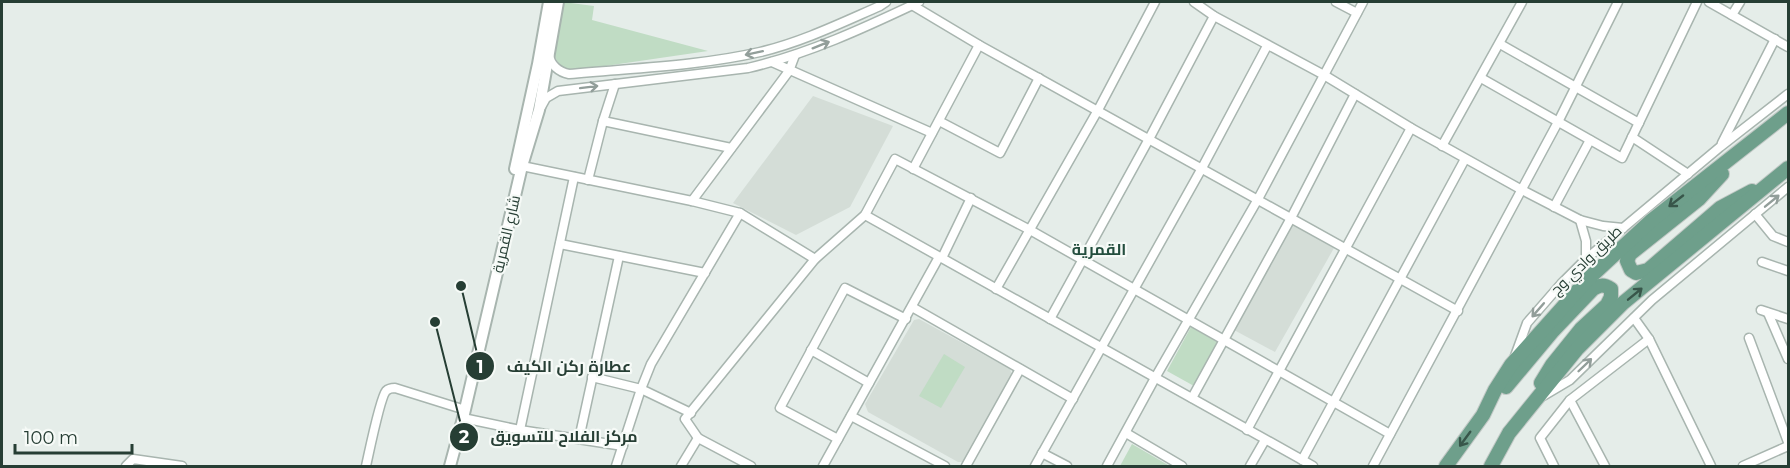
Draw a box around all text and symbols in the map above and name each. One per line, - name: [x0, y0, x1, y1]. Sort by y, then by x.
- one-way arrow: [811, 39, 830, 50]
- one-way arrow: [744, 48, 764, 59]
- one-way arrow: [578, 81, 598, 92]
- street label: شارع القمرية: [488, 193, 526, 275]
- one-way arrow: [1669, 194, 1685, 207]
- one-way arrow: [1764, 194, 1780, 207]
- street label: طريق وادي وج: [1546, 221, 1628, 301]
- district label: القمرية: [1072, 240, 1126, 259]
- one-way arrow: [1627, 287, 1643, 300]
- one-way arrow: [1531, 302, 1545, 317]
- callout: عطارة ركن الكيف: [465, 349, 643, 383]
- text: 1: [476, 356, 484, 378]
- text: عطارة ركن الكيف: [507, 357, 631, 376]
- one-way arrow: [1577, 358, 1592, 372]
- scale bar: [15, 417, 132, 455]
- callout: مركز الفلاح للتسويق: [449, 420, 650, 454]
- text: 2: [459, 426, 470, 448]
- text: 100 m: [24, 427, 78, 449]
- text: مركز الفلاح للتسويق: [490, 427, 638, 447]
- one-way arrow: [1459, 431, 1472, 447]

